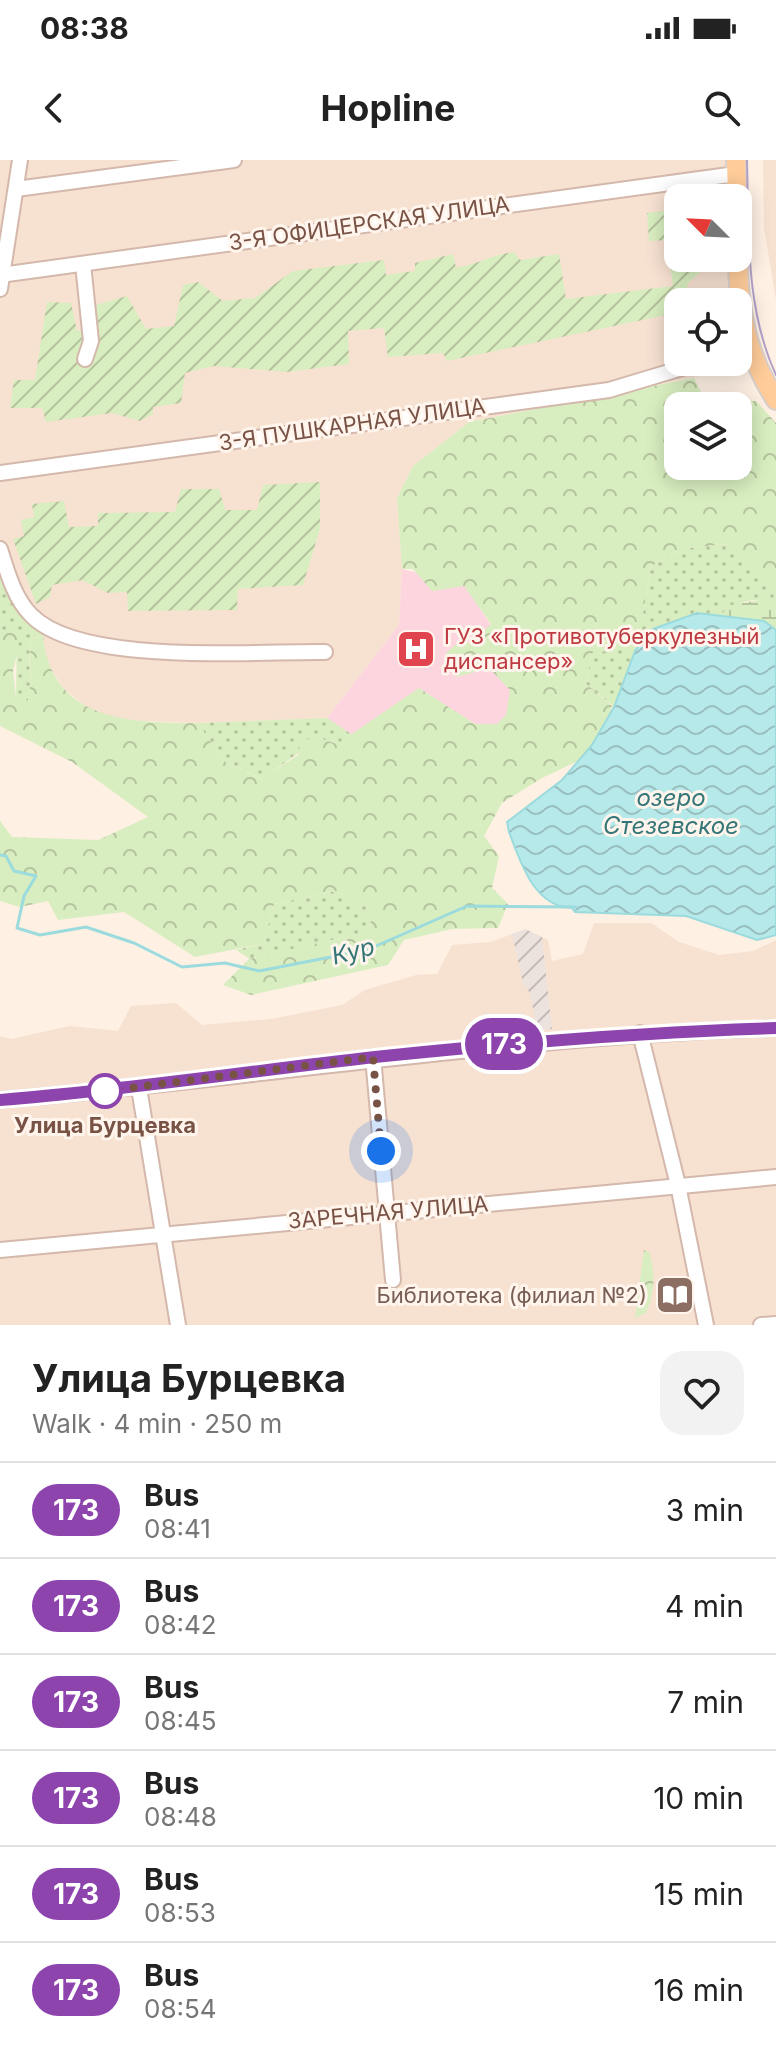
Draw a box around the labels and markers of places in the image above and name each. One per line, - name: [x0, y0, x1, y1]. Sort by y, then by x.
- place label: ГУЗ «Противотуберкулезный диспансер»: [444, 623, 760, 674]
- hospital icon: ГУЗ «Противотуберкулезный диспансер»: [395, 628, 437, 670]
- marker: Улица Бурцевка: [88, 1074, 122, 1108]
- place label: Улица Бурцевка: [14, 1112, 196, 1138]
- library icon: Библиотека (филиал №2): [654, 1274, 696, 1316]
- place label: Библиотека (филиал №2): [376, 1282, 647, 1308]

